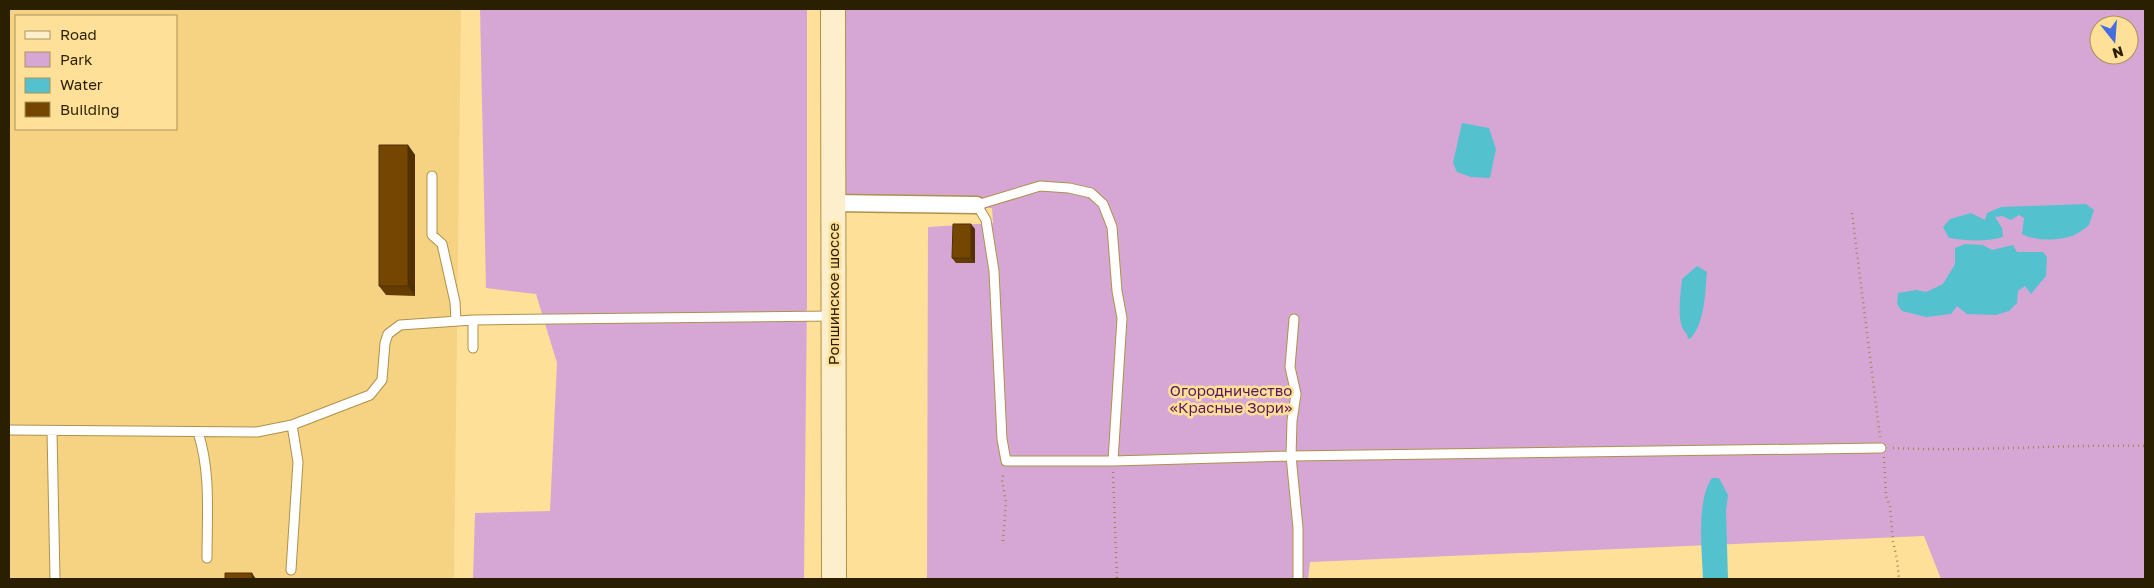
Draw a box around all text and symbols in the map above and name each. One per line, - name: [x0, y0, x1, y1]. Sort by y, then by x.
- legend: [15, 15, 178, 130]
- north arrow: [2089, 15, 2139, 65]
- text: Road: [60, 25, 97, 43]
- text: N: [2110, 43, 2126, 63]
- text: Park: [60, 50, 93, 68]
- text: Water: [60, 75, 103, 93]
- text: Building: [60, 100, 120, 118]
- street label: Ропшинское шоссе: [824, 223, 842, 365]
- park label: Огородничество «Красные Зори»: [1170, 381, 1292, 416]

